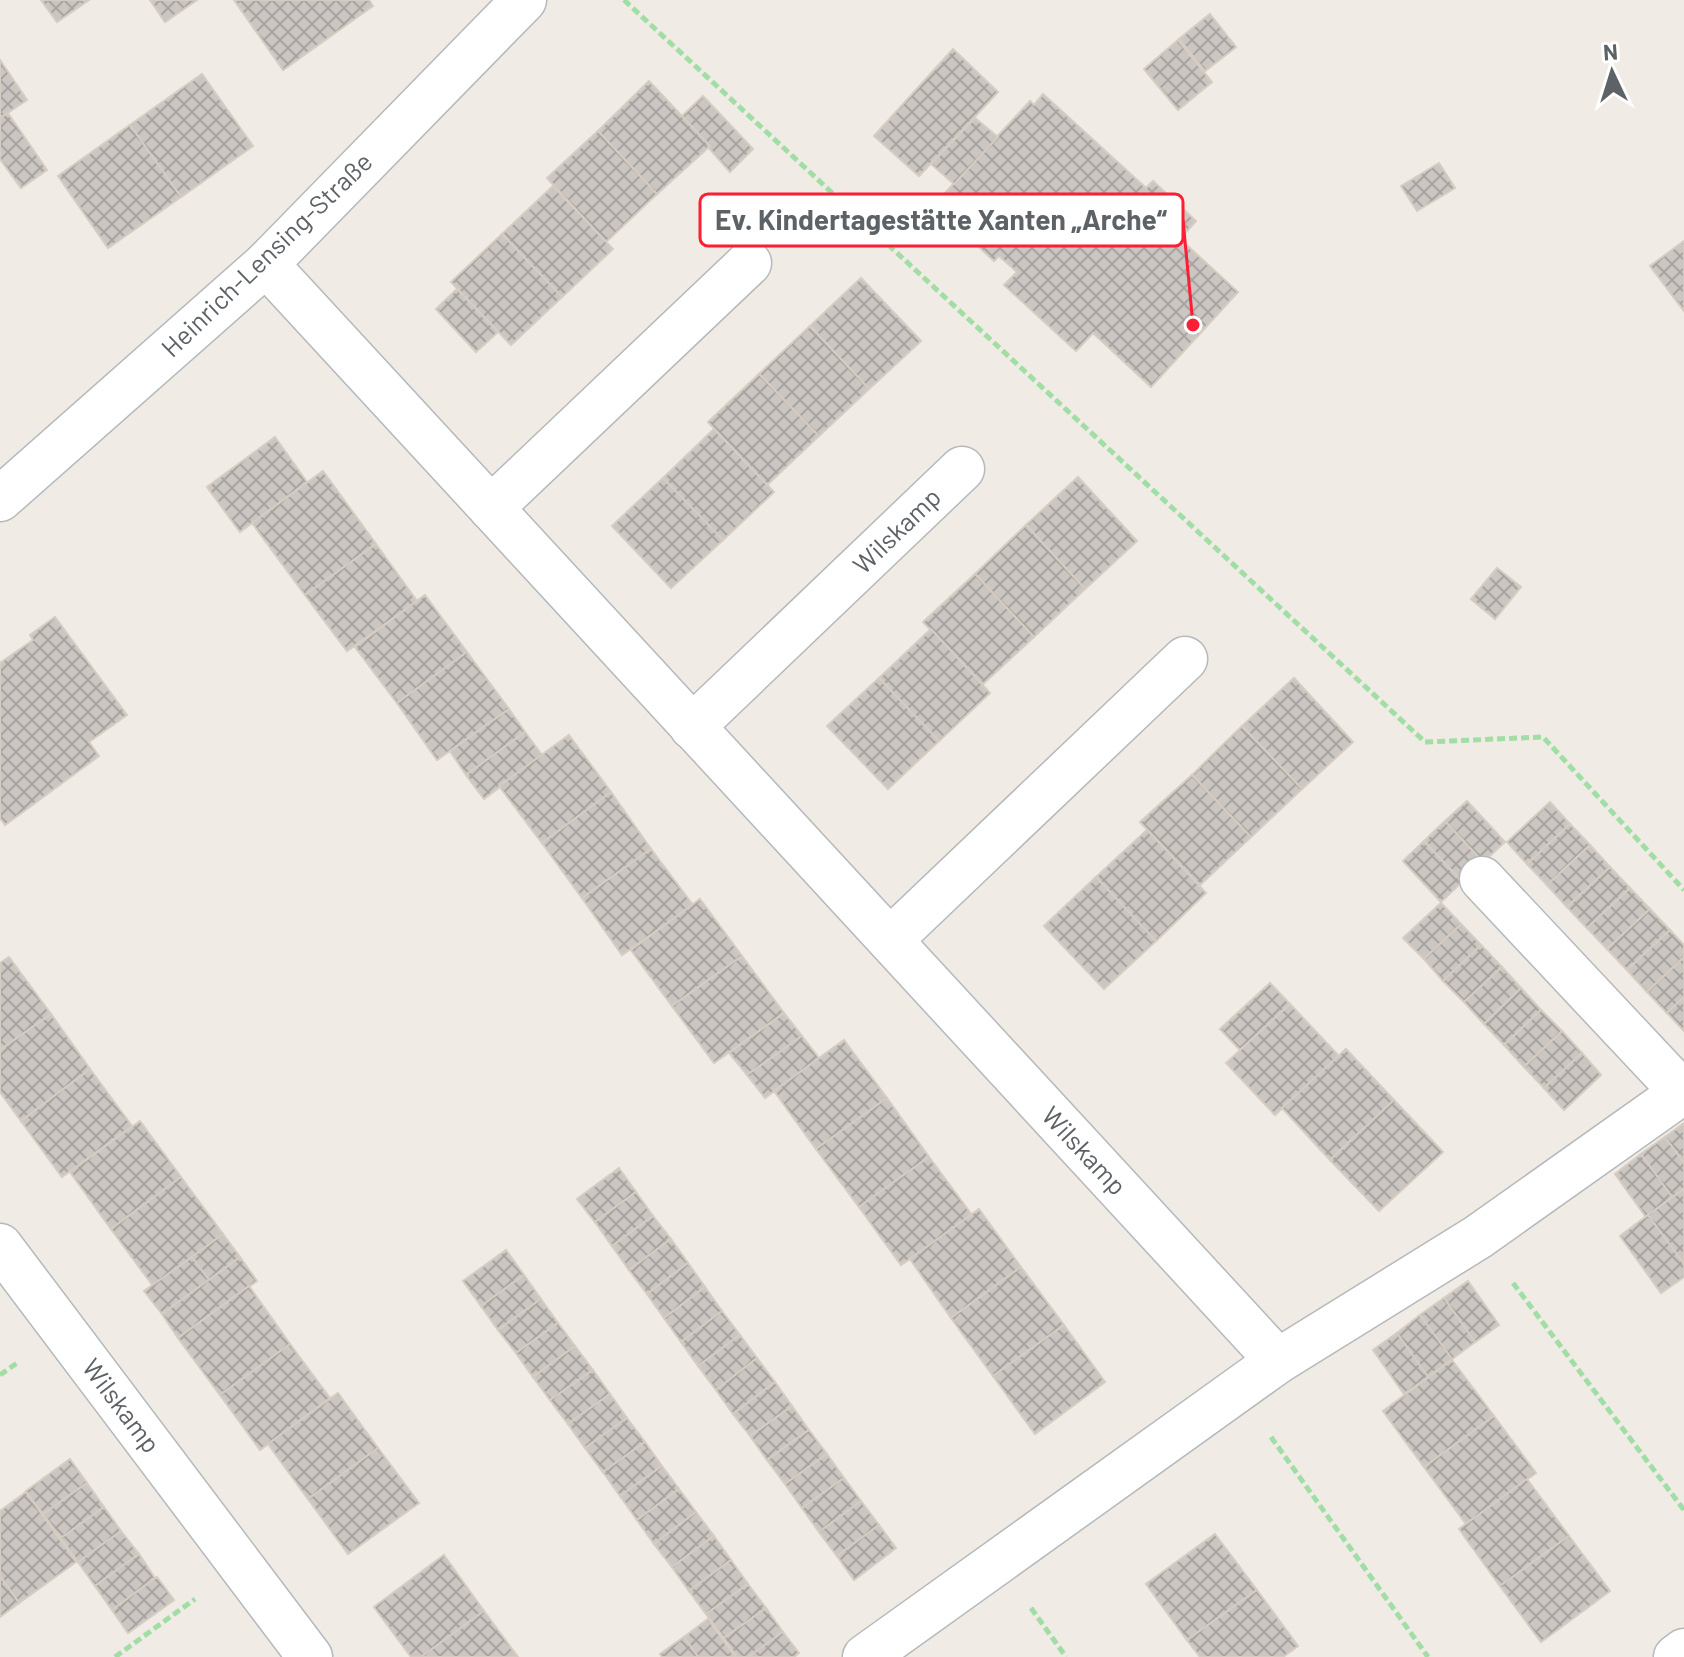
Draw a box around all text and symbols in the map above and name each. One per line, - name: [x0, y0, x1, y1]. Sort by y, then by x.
- north arrow: [1572, 32, 1652, 112]
- text: N: [1602, 38, 1619, 65]
- street label: Heinrich-Lensing-Straße: [154, 145, 378, 363]
- callout: Ev. Kindertagestätte Xanten „Arche“: [700, 194, 1183, 246]
- text: Ev. Kindertagestätte Xanten „Arche“: [715, 202, 1168, 236]
- street label: Wilskamp: [846, 481, 946, 579]
- street label: Wilskamp: [1036, 1099, 1134, 1201]
- street label: Wilskamp: [77, 1352, 168, 1458]

